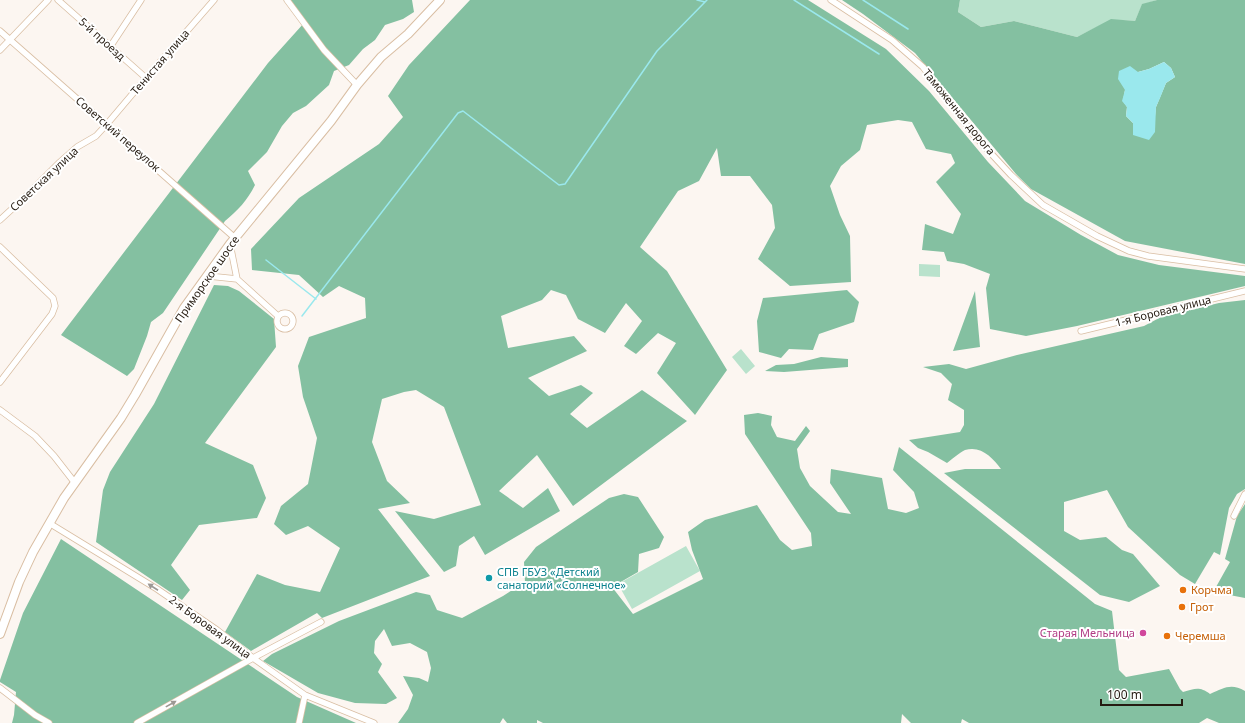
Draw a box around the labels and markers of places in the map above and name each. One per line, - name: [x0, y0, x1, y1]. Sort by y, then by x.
- place label: СПБ ГБУЗ «Детский санаторий «Солнечное»: [497, 564, 626, 592]
- marker: СПБ ГБУЗ «Детский санаторий «Солнечное»: [484, 573, 494, 583]
- place label: Корчма: [1191, 582, 1232, 597]
- marker: Корчма: [1178, 585, 1188, 595]
- place label: Грот: [1190, 599, 1214, 614]
- marker: Грот: [1177, 602, 1187, 612]
- place label: Старая Мельница: [1040, 625, 1135, 640]
- marker: Старая Мельница: [1138, 628, 1148, 638]
- place label: Черемша: [1175, 628, 1226, 643]
- marker: Черемша: [1162, 631, 1172, 641]

